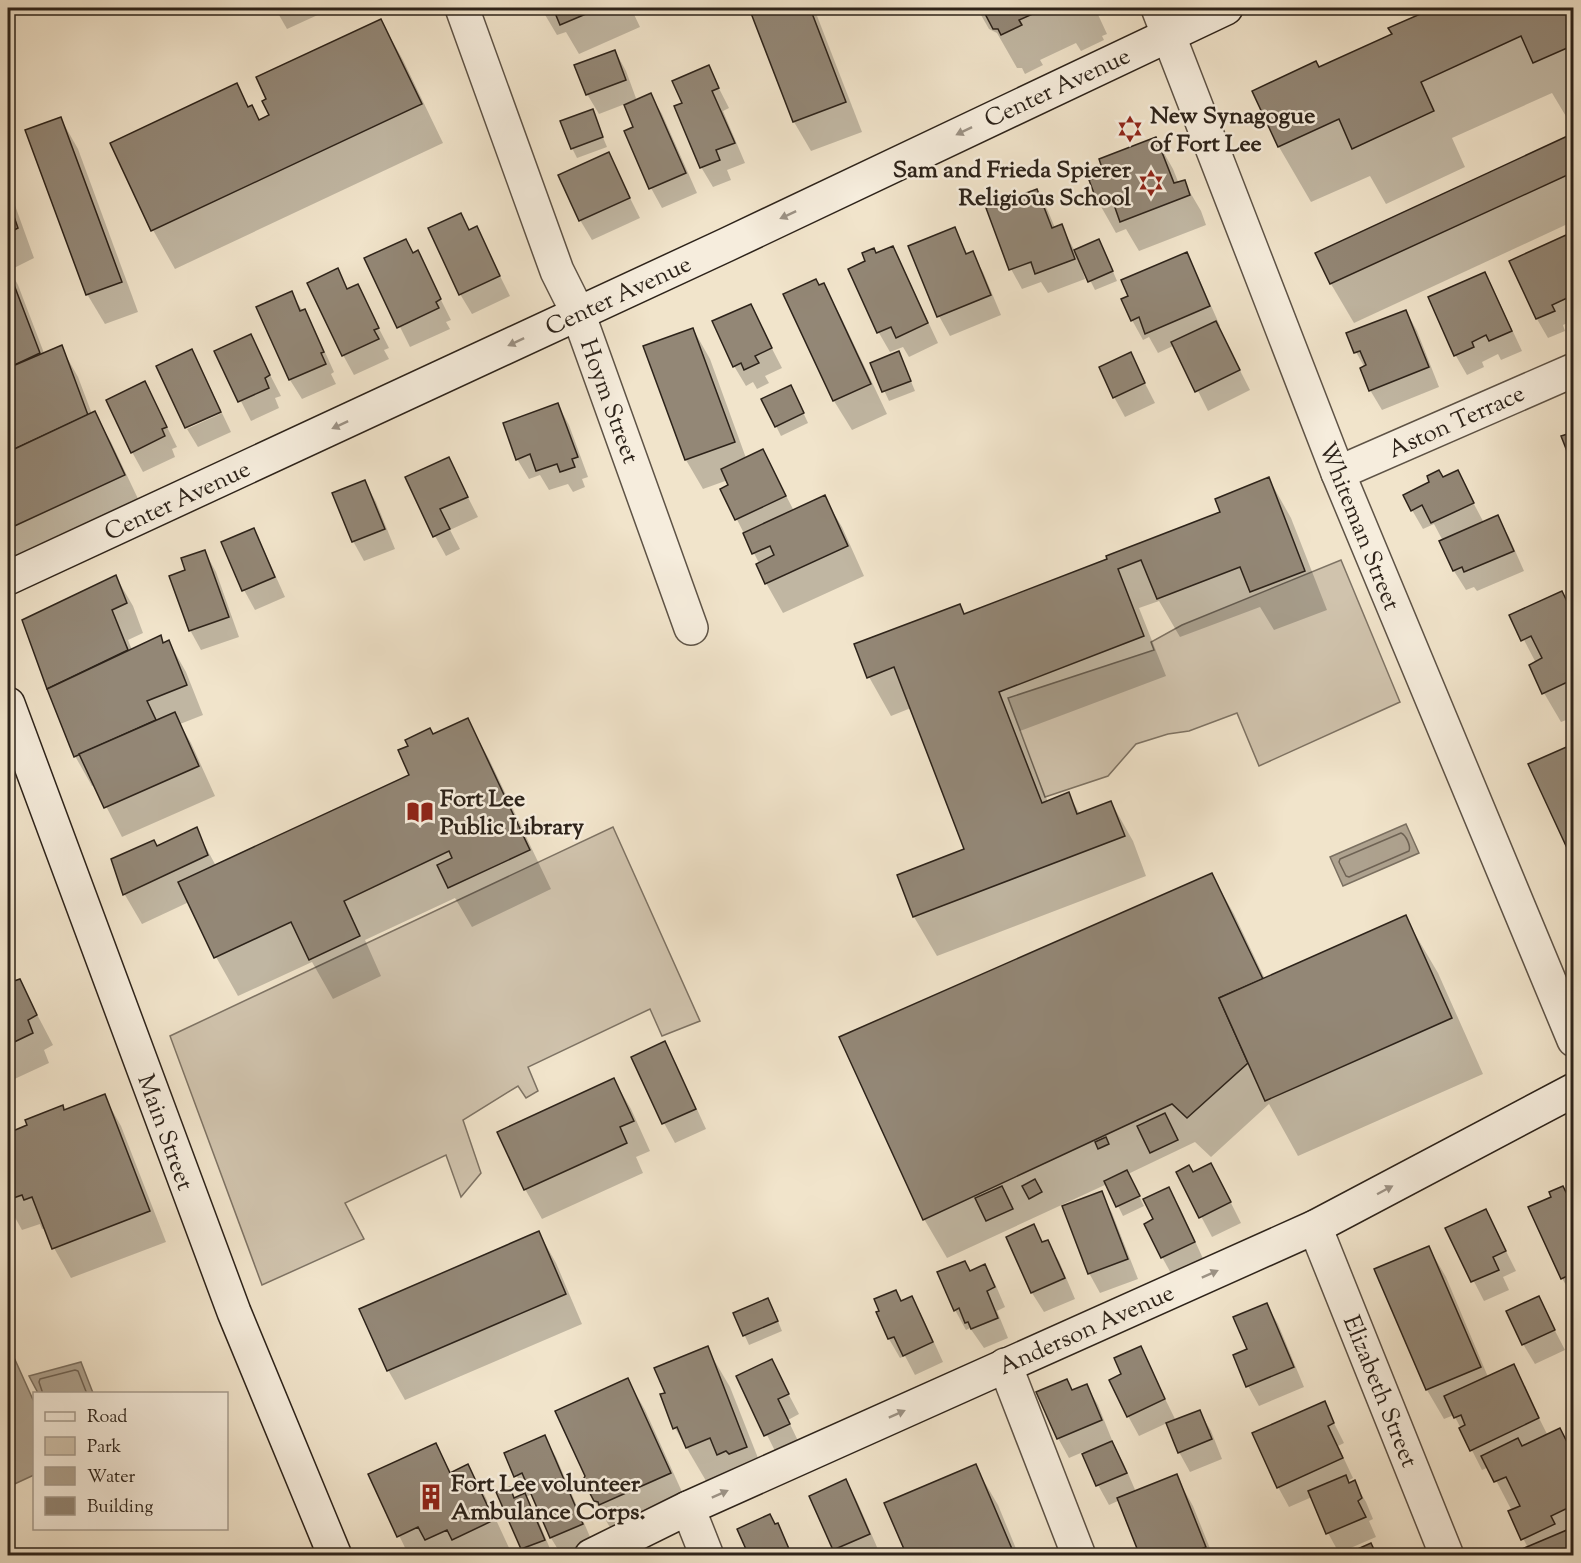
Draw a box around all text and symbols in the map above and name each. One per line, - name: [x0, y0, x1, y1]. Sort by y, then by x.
- street label: Center Avenue: [979, 40, 1136, 138]
- place label: New Synagogue of Fort Lee: [1150, 100, 1315, 162]
- synagogue icon: New Synagogue of Fort Lee: [1115, 114, 1145, 144]
- one-way arrow: [955, 127, 972, 136]
- place label: Sam and Frieda Spierer Religious School: [893, 154, 1132, 216]
- synagogue icon: Sam and Frieda Spierer Religious School: [1136, 168, 1166, 198]
- one-way arrow: [780, 211, 797, 220]
- street label: Center Avenue: [540, 248, 697, 346]
- street label: Hoym Street: [570, 335, 646, 469]
- one-way arrow: [508, 338, 525, 347]
- street label: Aston Terrace: [1383, 378, 1531, 468]
- one-way arrow: [330, 420, 348, 430]
- street label: Whiteman Street: [1309, 437, 1407, 616]
- street label: Center Avenue: [99, 453, 256, 551]
- place label: Fort Lee Public Library: [440, 783, 584, 845]
- library icon: Fort Lee Public Library: [405, 797, 435, 827]
- street label: Main Street: [127, 1070, 201, 1195]
- one-way arrow: [1377, 1185, 1394, 1195]
- one-way arrow: [1201, 1269, 1219, 1279]
- street label: Anderson Avenue: [994, 1277, 1180, 1385]
- street label: Elizabeth Street: [1333, 1311, 1425, 1473]
- legend: [33, 1392, 228, 1530]
- text: Road: [87, 1405, 127, 1431]
- one-way arrow: [889, 1409, 906, 1418]
- text: Park: [87, 1435, 122, 1461]
- text: Water: [87, 1465, 136, 1491]
- place label: Fort Lee volunteer Ambulance Corps.: [451, 1468, 646, 1530]
- building icon: Fort Lee volunteer Ambulance Corps.: [416, 1482, 446, 1512]
- one-way arrow: [711, 1489, 729, 1499]
- text: Building: [87, 1495, 153, 1521]

